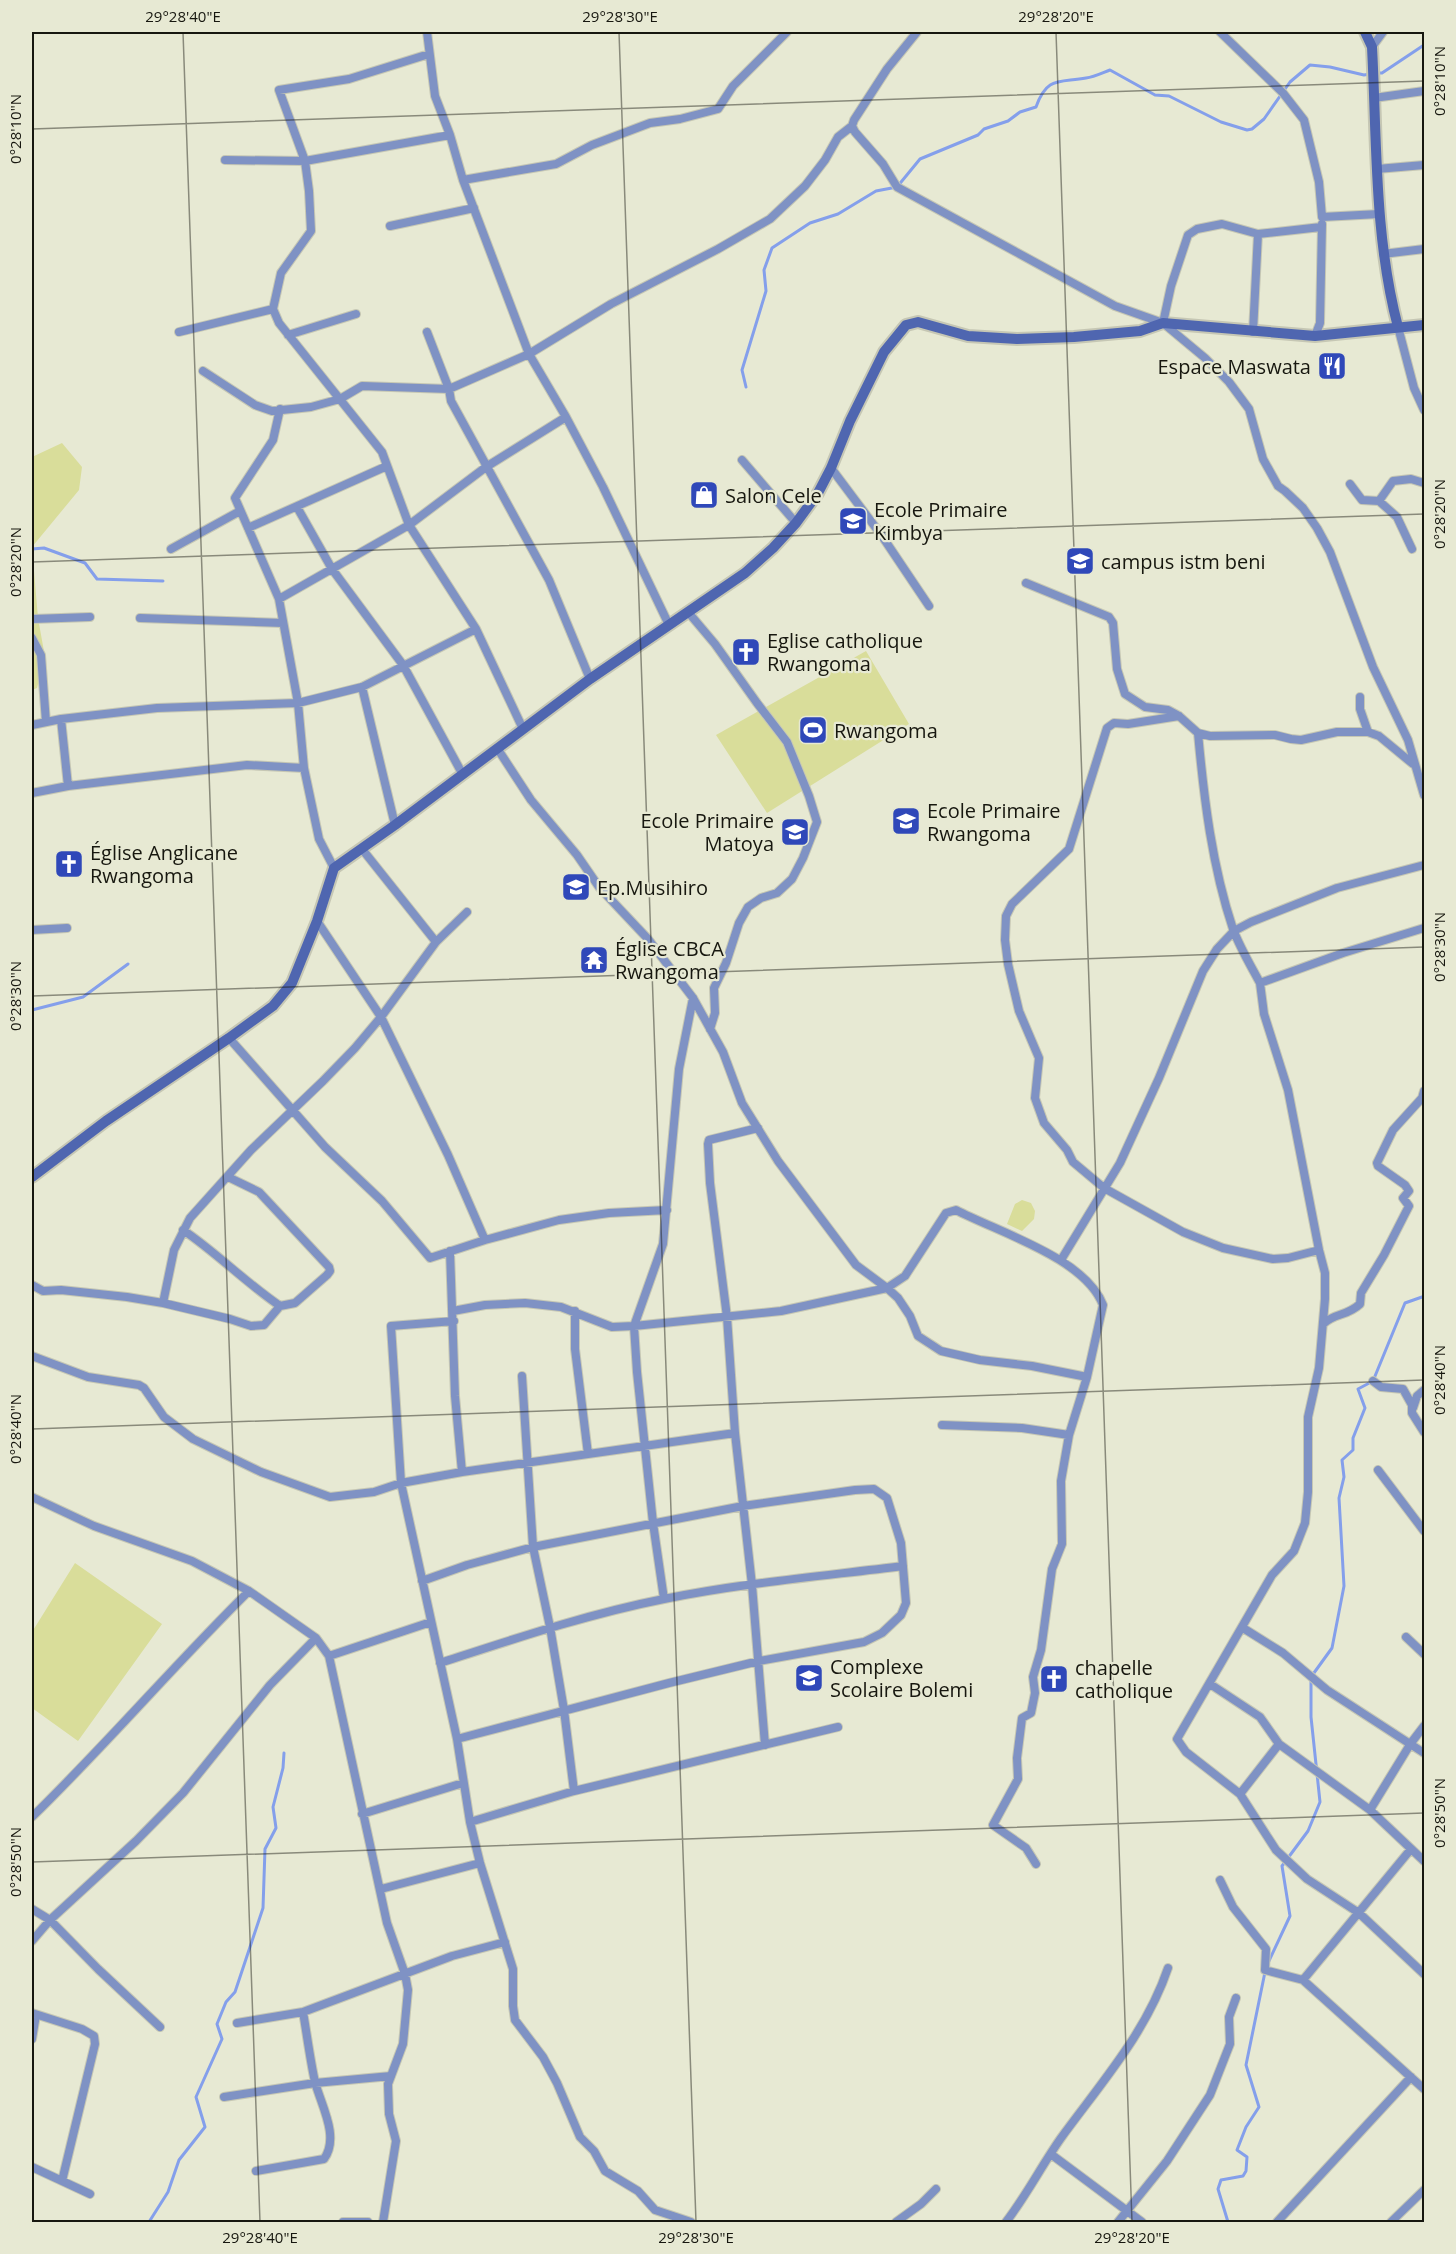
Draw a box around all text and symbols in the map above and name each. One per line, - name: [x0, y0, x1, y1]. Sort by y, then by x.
- text: 29°28'40"E: [145, 6, 221, 26]
- text: 29°28'30"E: [582, 6, 658, 26]
- text: 29°28'20"E: [1018, 6, 1094, 26]
- text: 0°28'10"N: [1429, 46, 1449, 116]
- text: 0°28'10"N: [5, 94, 25, 164]
- restaurant icon: Espace Maswata: [1316, 350, 1348, 382]
- place label: Espace Maswata: [1158, 353, 1311, 380]
- shop icon: Salon Cele: [688, 479, 720, 511]
- text: 0°28'20"N: [1429, 479, 1449, 549]
- place label: Salon Cele: [725, 482, 822, 509]
- place label: Ecole Primaire Kimbya: [874, 496, 1008, 546]
- school or university icon: Ecole Primaire Kimbya: [837, 505, 869, 537]
- text: 0°28'20"N: [5, 527, 25, 597]
- school or university icon: campus istm beni: [1064, 545, 1096, 577]
- place label: campus istm beni: [1101, 548, 1266, 575]
- place label: Eglise catholique Rwangoma: [767, 627, 923, 677]
- church icon: Eglise catholique Rwangoma: [730, 636, 762, 668]
- sports icon: Rwangoma: [797, 714, 829, 746]
- place label: Rwangoma: [834, 717, 938, 744]
- place label: Ecole Primaire Rwangoma: [927, 797, 1061, 847]
- school or university icon: Ecole Primaire Rwangoma: [890, 805, 922, 837]
- place label: Ecole Primaire Matoya: [640, 807, 774, 857]
- school or university icon: Ecole Primaire Matoya: [779, 816, 811, 848]
- place label: Église Anglicane Rwangoma: [90, 839, 238, 889]
- church icon: Église Anglicane Rwangoma: [53, 848, 85, 880]
- school or university icon: Ep.Musihiro: [560, 871, 592, 903]
- place label: Ep.Musihiro: [597, 874, 708, 901]
- text: 0°28'30"N: [1429, 912, 1449, 982]
- place label: Église CBCA Rwangoma: [615, 935, 724, 985]
- temple icon: Église CBCA Rwangoma: [578, 944, 610, 976]
- text: 0°28'30"N: [5, 961, 25, 1031]
- text: 0°28'40"N: [1429, 1345, 1449, 1415]
- text: 0°28'40"N: [5, 1394, 25, 1464]
- place label: Complexe Scolaire Bolemi: [830, 1653, 973, 1703]
- place label: chapelle catholique: [1075, 1654, 1173, 1704]
- school or university icon: Complexe Scolaire Bolemi: [793, 1662, 825, 1694]
- church icon: chapelle catholique: [1038, 1663, 1070, 1695]
- text: 0°28'50"N: [1429, 1778, 1449, 1848]
- text: 0°28'50"N: [5, 1827, 25, 1897]
- text: 29°28'40"E: [222, 2227, 298, 2247]
- text: 29°28'30"E: [658, 2227, 734, 2247]
- text: 29°28'20"E: [1094, 2227, 1170, 2247]

